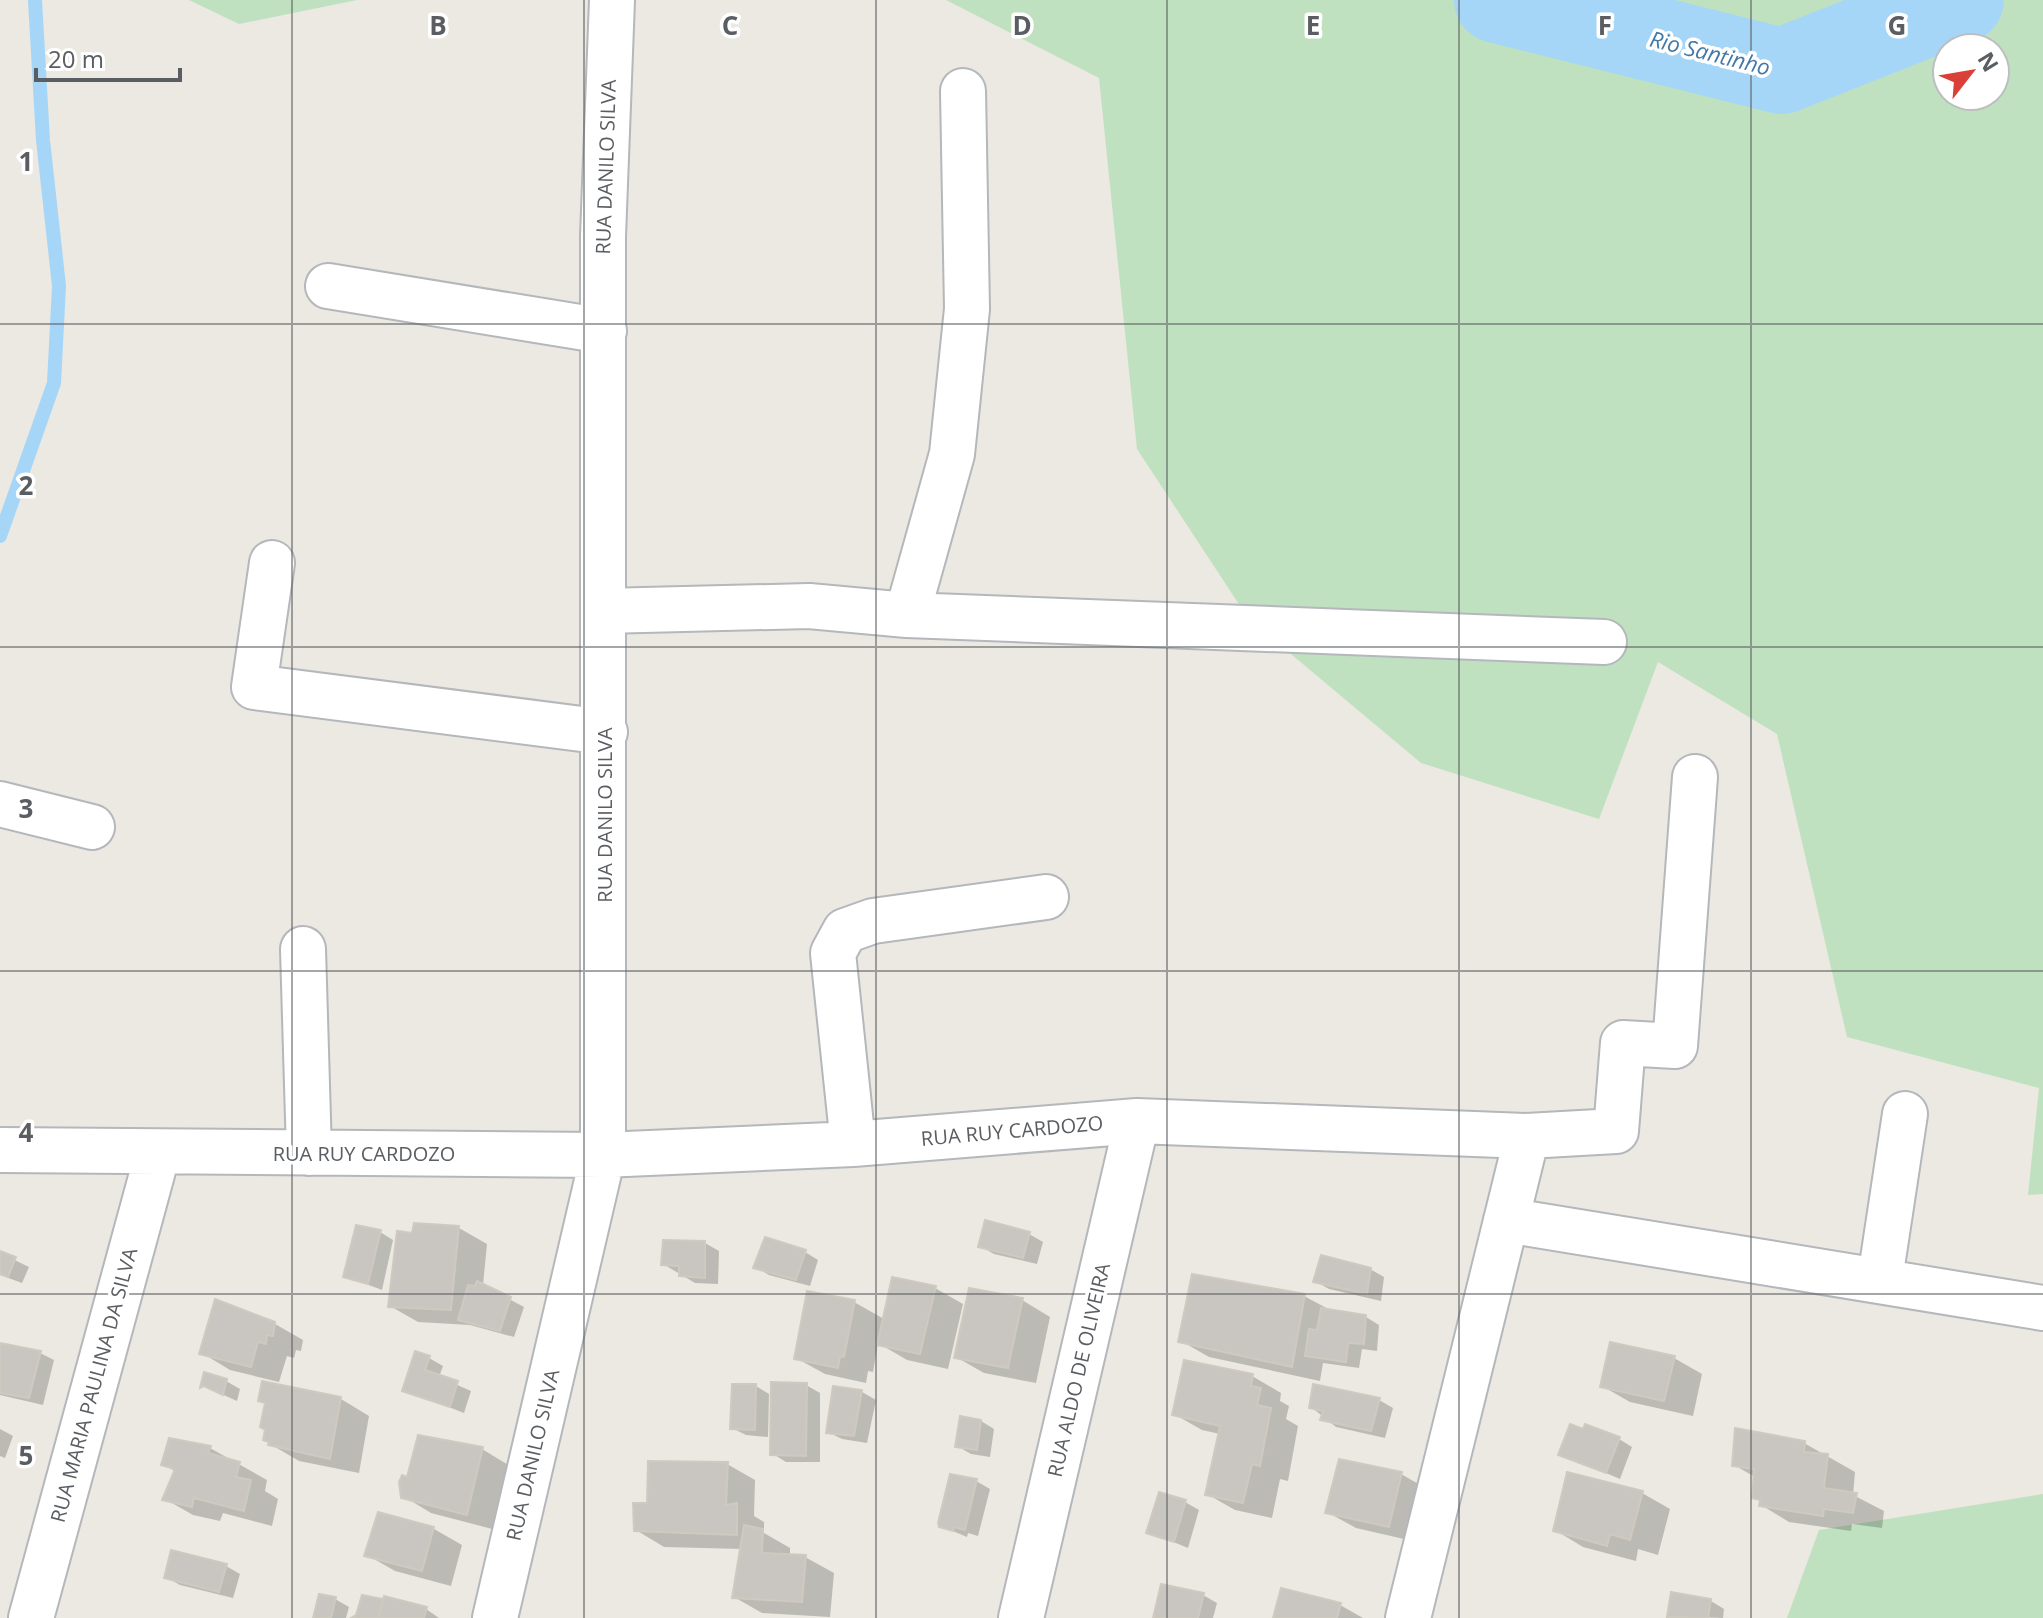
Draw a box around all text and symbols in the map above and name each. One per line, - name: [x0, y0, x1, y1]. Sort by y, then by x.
- text: B: [429, 7, 447, 43]
- text: C: [722, 7, 738, 43]
- text: D: [1012, 7, 1032, 43]
- text: E: [1306, 7, 1320, 43]
- text: F: [1598, 7, 1612, 43]
- text: G: [1888, 7, 1906, 43]
- water label: Rio Santinho: [1647, 23, 1774, 81]
- scale bar: [36, 32, 180, 82]
- north arrow: [1931, 32, 2011, 112]
- text: 20 m: [48, 42, 104, 75]
- text: N: [1972, 46, 2006, 77]
- street label: RUA DANILO SILVA: [589, 79, 622, 255]
- text: 1: [19, 143, 33, 179]
- text: 2: [19, 467, 34, 503]
- street label: RUA DANILO SILVA: [591, 727, 618, 903]
- text: 3: [19, 790, 33, 826]
- street label: RUA RUY CARDOZO: [920, 1109, 1104, 1152]
- text: 4: [19, 1114, 34, 1150]
- street label: RUA RUY CARDOZO: [273, 1140, 455, 1167]
- street label: RUA MARIA PAULINA DA SILVA: [44, 1244, 143, 1525]
- street label: RUA ALDO DE OLIVEIRA: [1041, 1260, 1116, 1480]
- street label: RUA DANILO SILVA: [500, 1366, 565, 1543]
- text: 5: [19, 1437, 33, 1473]

